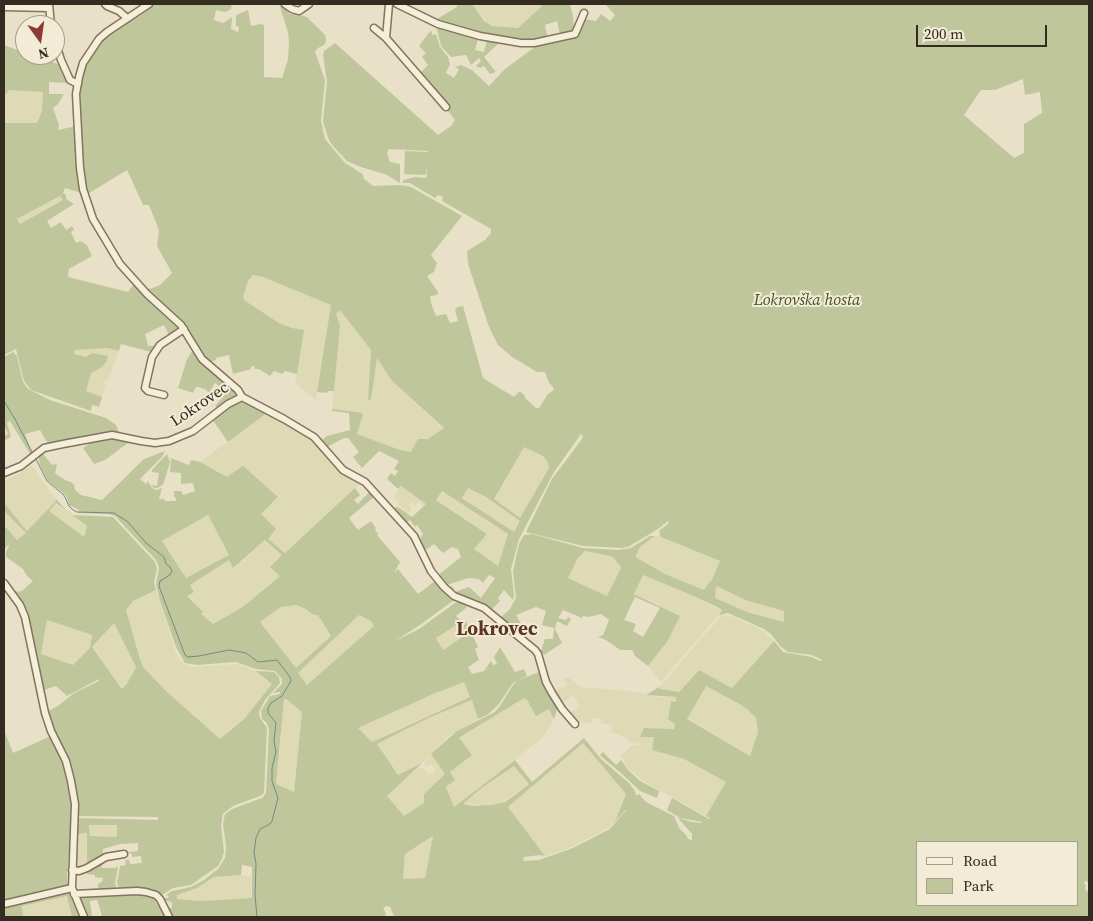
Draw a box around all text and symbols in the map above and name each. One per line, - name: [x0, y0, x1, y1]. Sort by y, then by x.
- north arrow: [15, 15, 65, 65]
- scale bar: [918, 15, 1049, 47]
- text: 200 m: [924, 23, 964, 44]
- text: N: [36, 43, 51, 65]
- park label: Lokrovška hosta: [754, 291, 860, 311]
- street label: Lokrovec: [167, 379, 233, 431]
- district label: Lokrovec: [456, 619, 538, 641]
- legend: [916, 841, 1078, 906]
- text: Road: [963, 850, 997, 871]
- text: Park: [963, 875, 994, 896]

